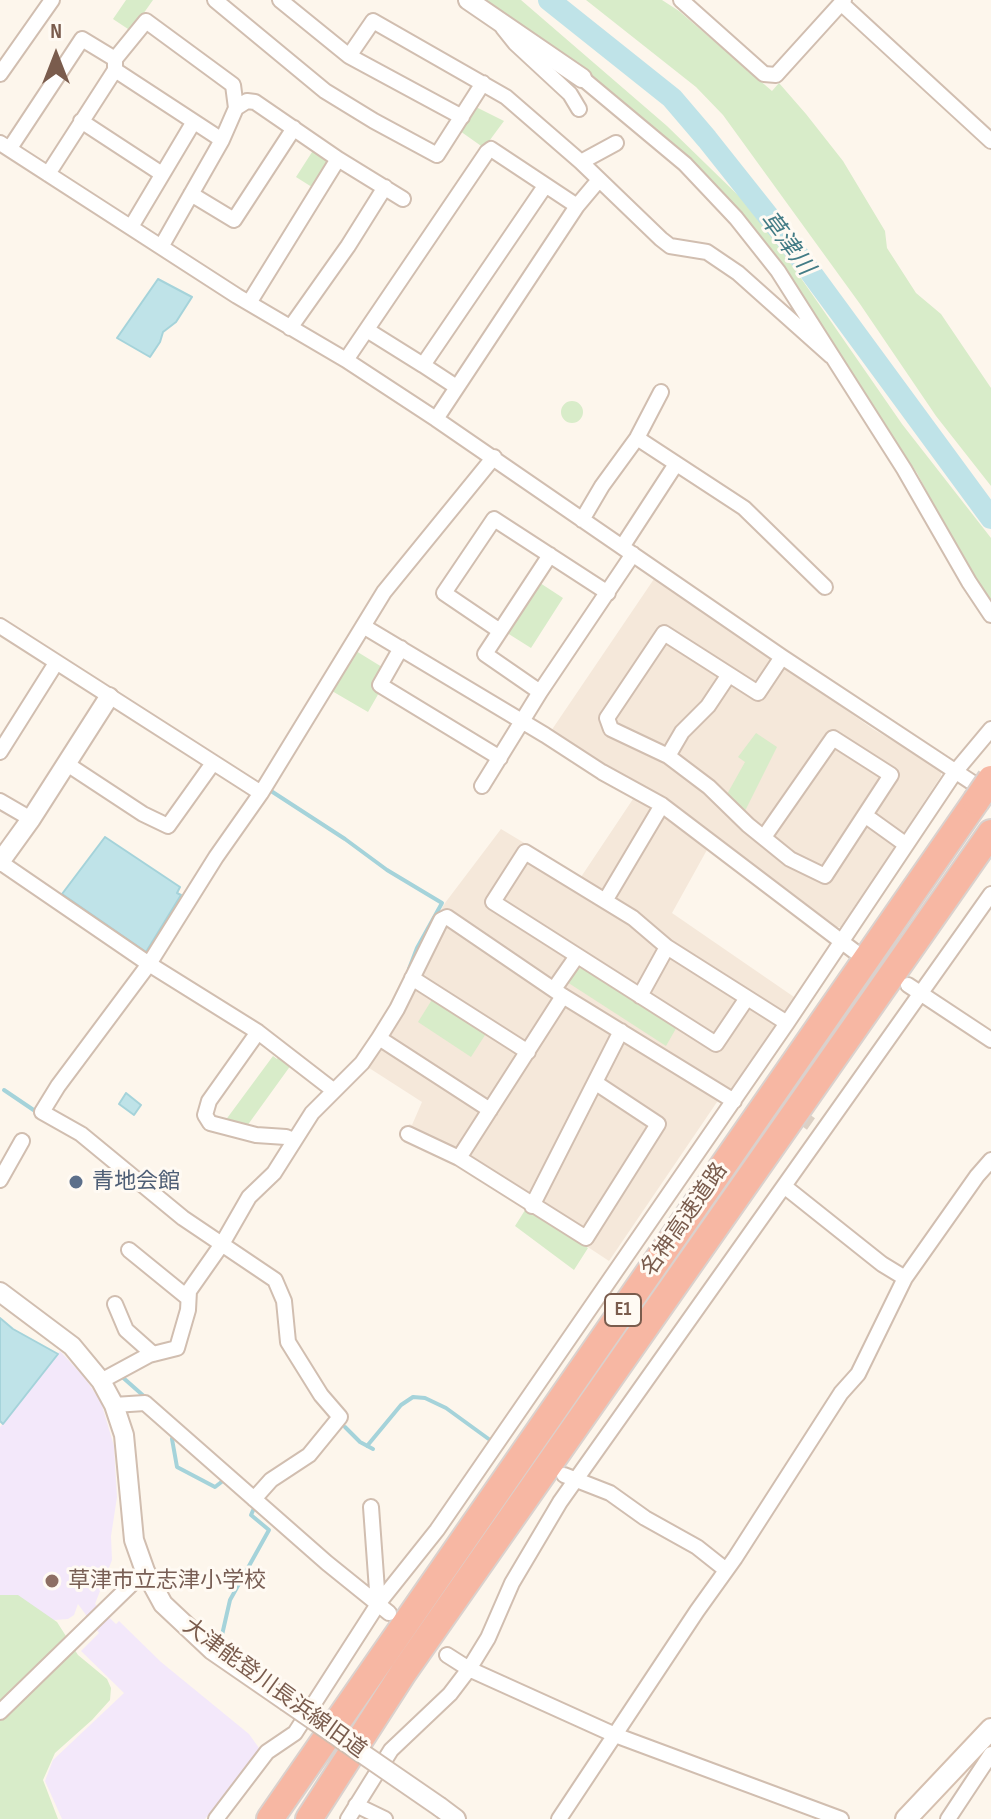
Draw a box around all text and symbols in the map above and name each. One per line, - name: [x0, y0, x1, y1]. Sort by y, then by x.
- north arrow: [16, 16, 96, 96]
- text: N: [50, 18, 62, 45]
- water label: 草津川: [753, 207, 819, 281]
- street label: 名神高速道路: [636, 1158, 734, 1282]
- place label: 青地会館: [92, 1169, 180, 1195]
- marker: 青地会館: [67, 1173, 85, 1191]
- road number: E1: [605, 1294, 641, 1326]
- place label: 草津市立志津小学校: [68, 1568, 266, 1594]
- marker: 草津市立志津小学校: [43, 1572, 61, 1590]
- street label: 大津能登川長浜線旧道: [177, 1614, 371, 1764]

